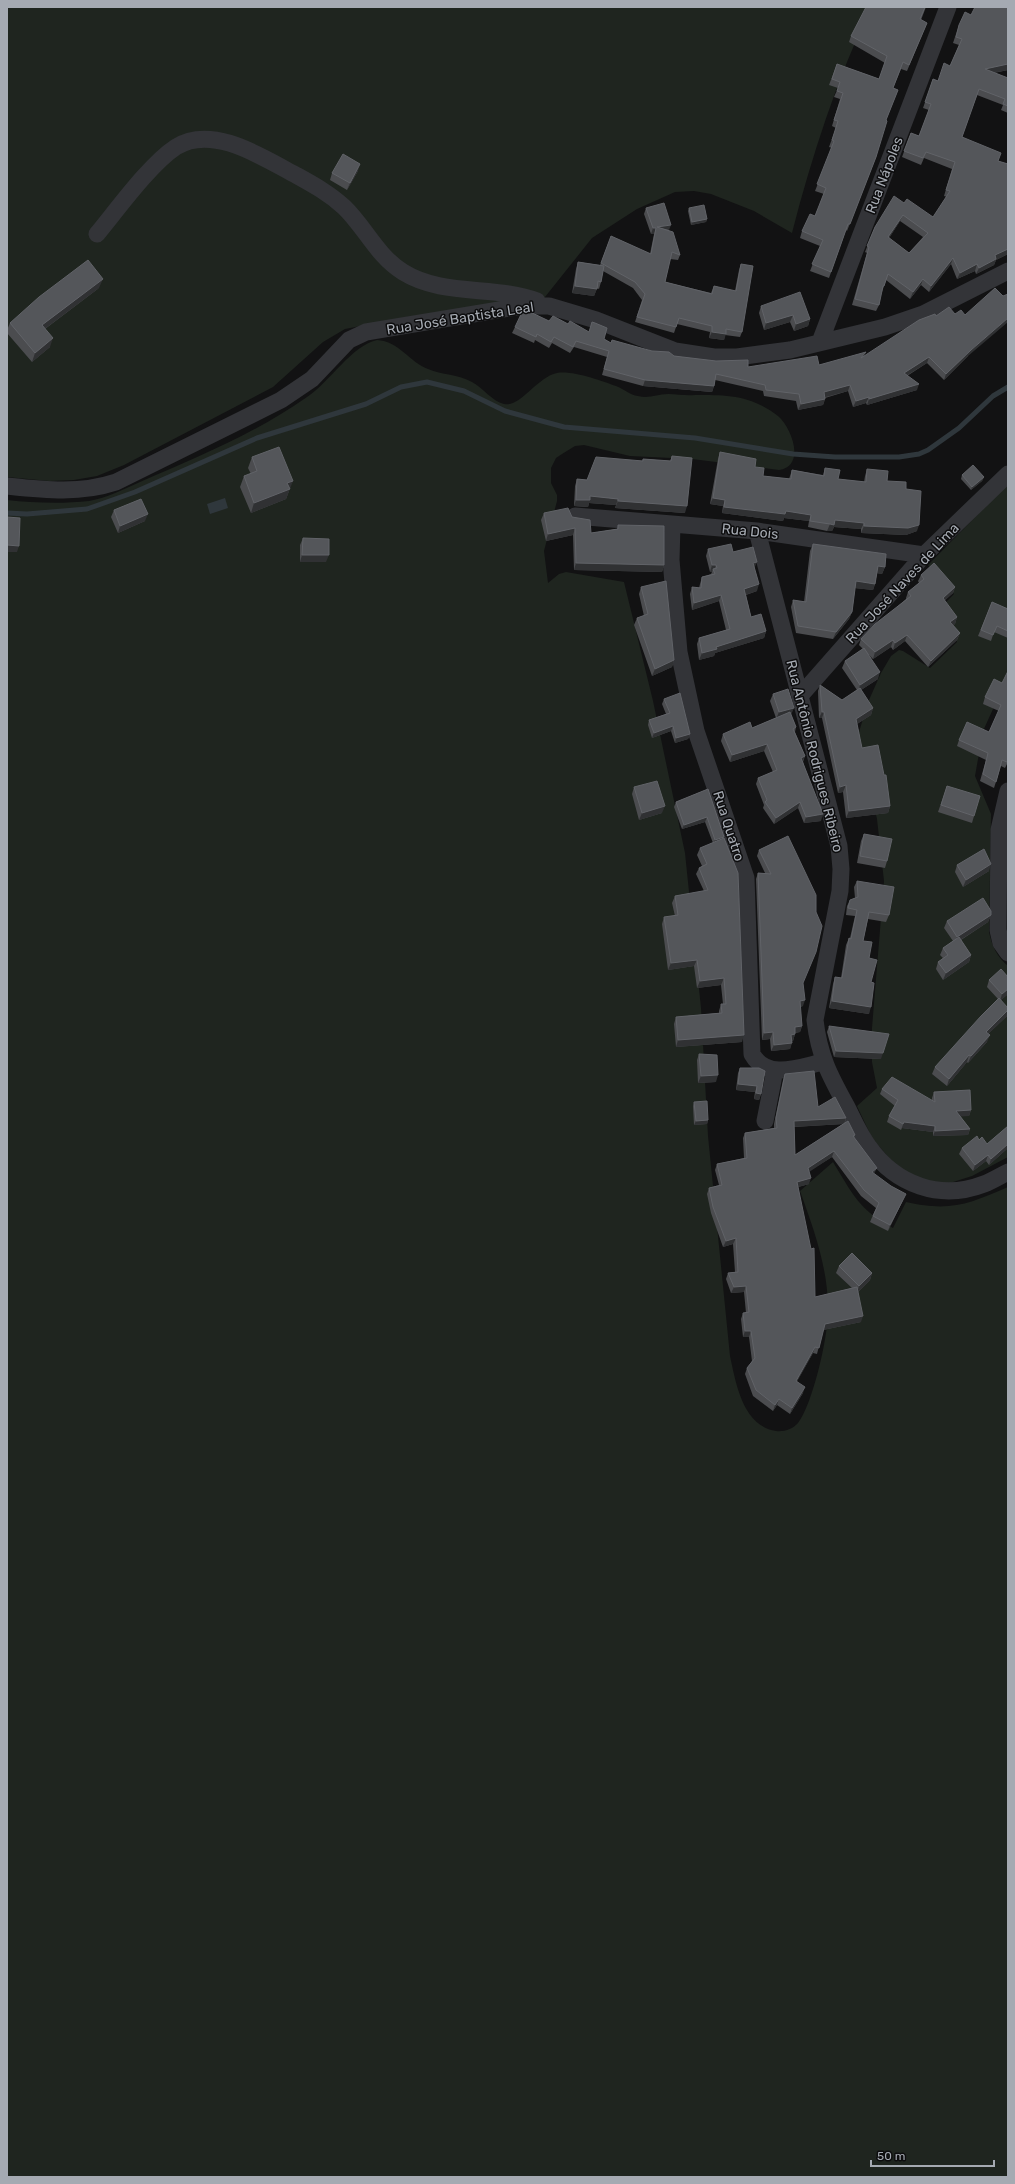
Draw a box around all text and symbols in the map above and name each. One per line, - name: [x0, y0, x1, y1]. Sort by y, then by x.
- street label: Rua Nápoles: [862, 134, 907, 216]
- street label: Rua José Baptista Leal: [385, 298, 535, 339]
- street label: Rua Dois: [721, 520, 779, 543]
- street label: Rua José Naves de Lima: [842, 520, 963, 647]
- street label: Rua Antônio Rodrigues Ribeiro: [782, 658, 847, 854]
- street label: Rua Quatro: [709, 789, 748, 864]
- scale bar: [871, 2142, 994, 2168]
- text: 50 m: [877, 2149, 905, 2163]

